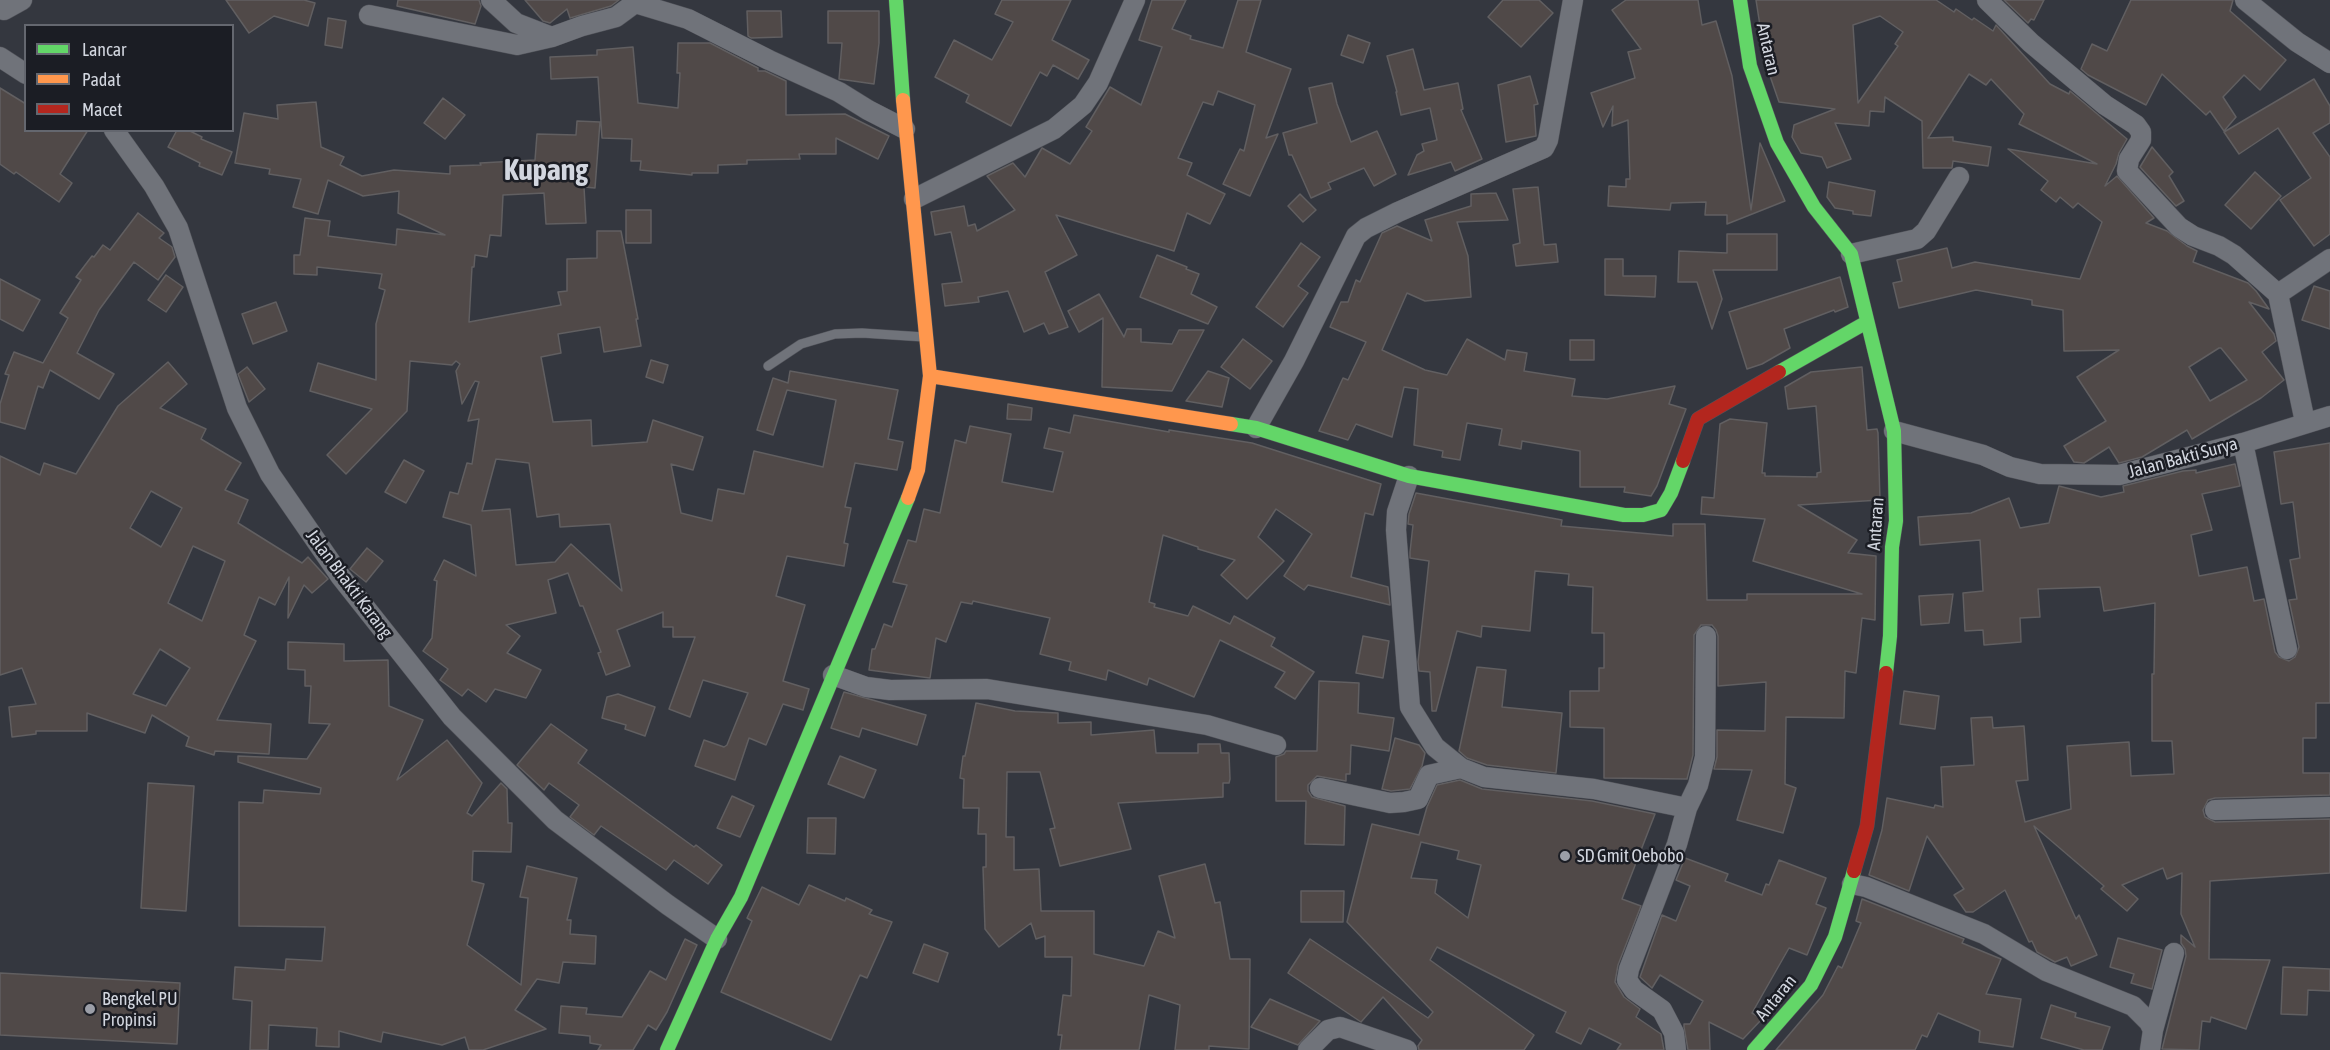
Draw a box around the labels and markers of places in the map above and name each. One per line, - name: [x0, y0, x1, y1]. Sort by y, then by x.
- place label: SD Gmit Oebobo: [1577, 845, 1684, 867]
- marker: SD Gmit Oebobo: [1558, 849, 1572, 863]
- place label: Bengkel PU Propinsi: [102, 988, 178, 1030]
- marker: Bengkel PU Propinsi: [83, 1002, 97, 1016]

